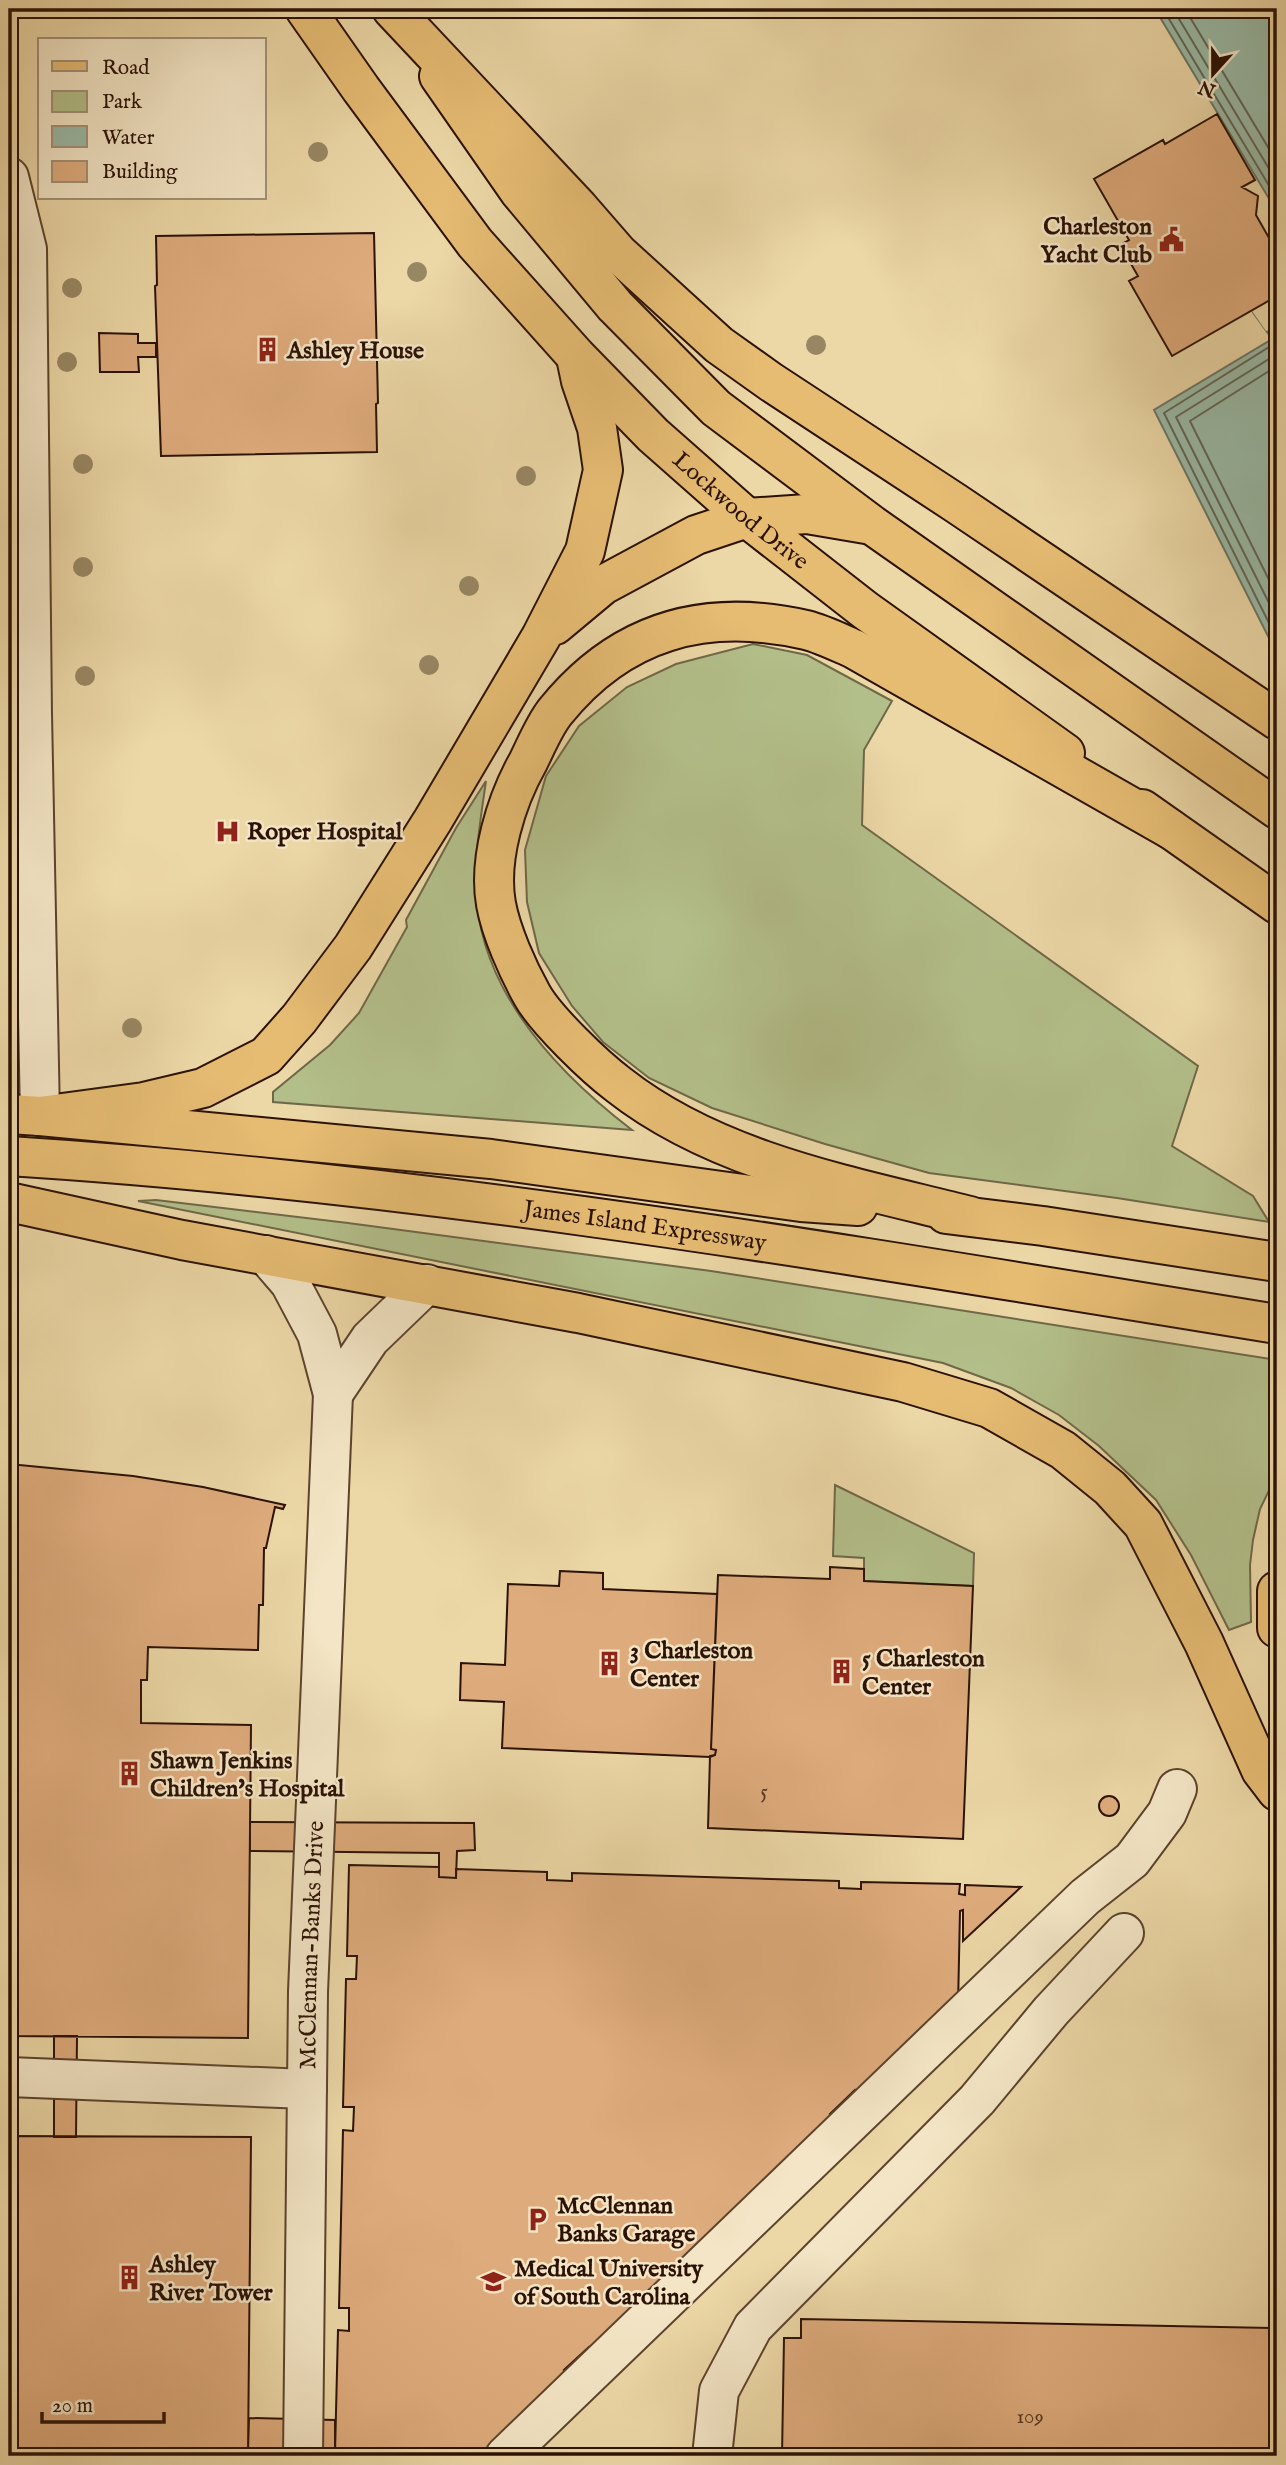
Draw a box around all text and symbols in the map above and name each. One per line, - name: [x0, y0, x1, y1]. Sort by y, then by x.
- legend: [38, 38, 266, 200]
- north arrow: [1178, 38, 1248, 108]
- text: Road: [102, 55, 150, 82]
- text: N: [1195, 74, 1221, 103]
- text: Park: [102, 89, 143, 116]
- text: Water: [102, 125, 155, 152]
- text: Building: [102, 159, 178, 186]
- place label: Charleston Yacht Club: [1041, 212, 1152, 271]
- public building icon: Charleston Yacht Club: [1158, 226, 1186, 254]
- building icon: Ashley House: [253, 336, 281, 364]
- place label: Ashley House: [286, 336, 424, 367]
- street label: Lockwood Drive: [665, 445, 815, 577]
- hospital icon: Roper Hospital: [213, 817, 241, 845]
- place label: Roper Hospital: [247, 817, 403, 848]
- street label: James Island Expressway: [519, 1194, 769, 1259]
- place label: 3 Charleston Center: [630, 1636, 753, 1695]
- place label: 5 Charleston Center: [862, 1644, 985, 1703]
- building icon: 3 Charleston Center: [596, 1650, 624, 1678]
- building icon: 5 Charleston Center: [828, 1658, 856, 1686]
- place label: Shawn Jenkins Children's Hospital: [150, 1746, 345, 1805]
- building icon: Shawn Jenkins Children's Hospital: [116, 1760, 144, 1788]
- house number: 5: [760, 1779, 768, 1806]
- street label: McClennan-Banks Drive: [293, 1820, 332, 2070]
- place label: McClennan Banks Garage: [557, 2191, 695, 2250]
- parking icon: McClennan Banks Garage: [523, 2205, 551, 2233]
- place label: Ashley River Tower: [148, 2250, 273, 2309]
- place label: Medical University of South Carolina: [514, 2254, 704, 2313]
- building icon: Ashley River Tower: [115, 2264, 143, 2292]
- school or university icon: Medical University of South Carolina: [480, 2268, 508, 2296]
- scale bar: [42, 2381, 164, 2425]
- text: 20 m: [52, 2393, 93, 2420]
- house number: 109: [1016, 2404, 1044, 2431]

